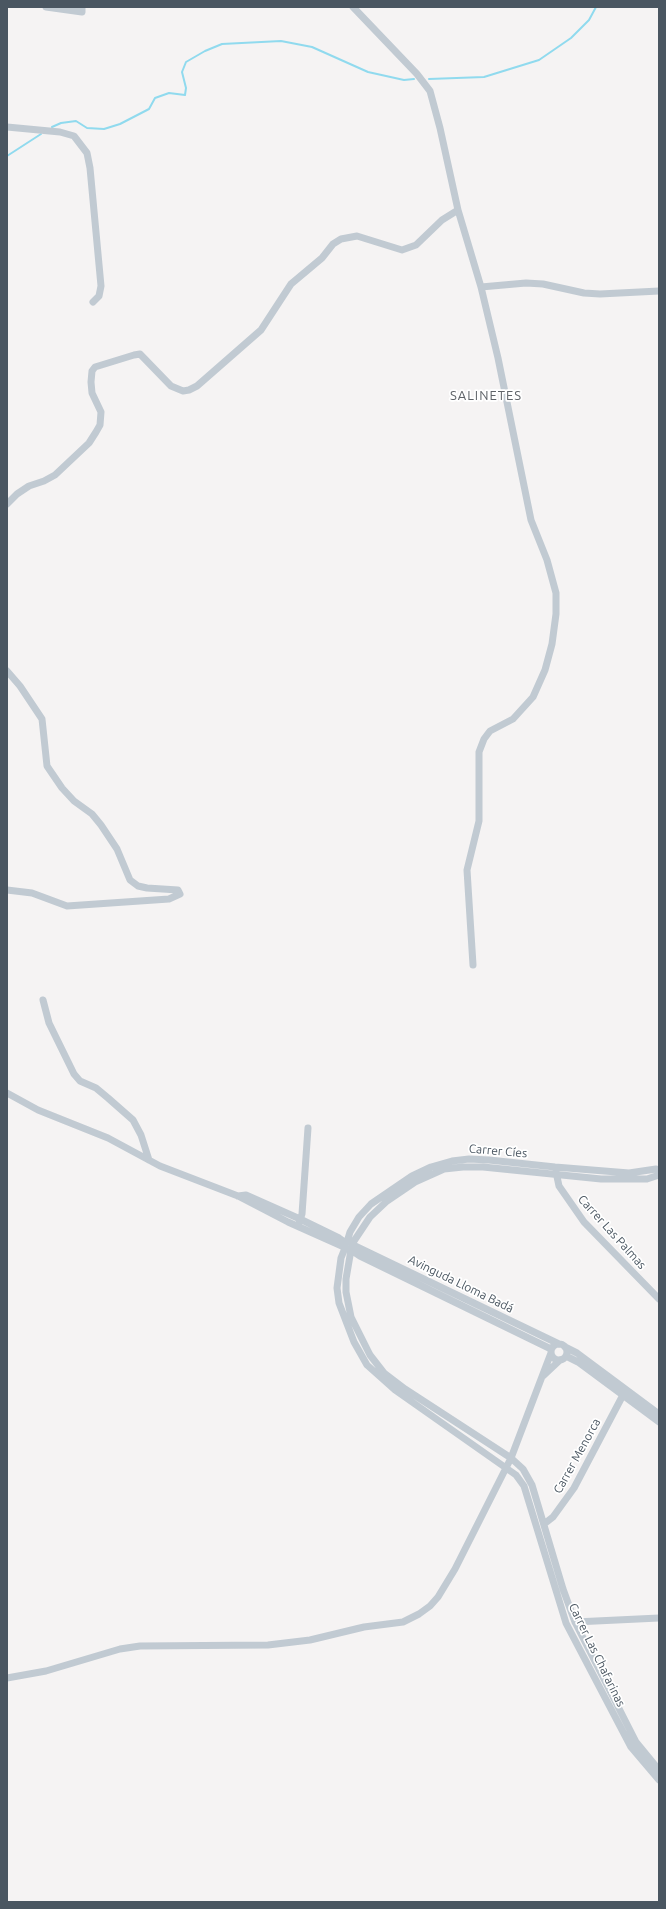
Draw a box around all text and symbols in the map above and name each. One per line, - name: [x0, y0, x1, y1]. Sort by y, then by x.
- district label: SALINETES: [450, 388, 522, 404]
- street label: Carrer Cíes: [468, 1141, 528, 1161]
- street label: Carrer Las Palmas: [575, 1192, 649, 1272]
- street label: Avinguda Lloma Badá: [406, 1252, 516, 1316]
- street label: Carrer Menorca: [550, 1416, 604, 1496]
- street label: Carrer Las Chafarinas: [566, 1601, 628, 1709]

